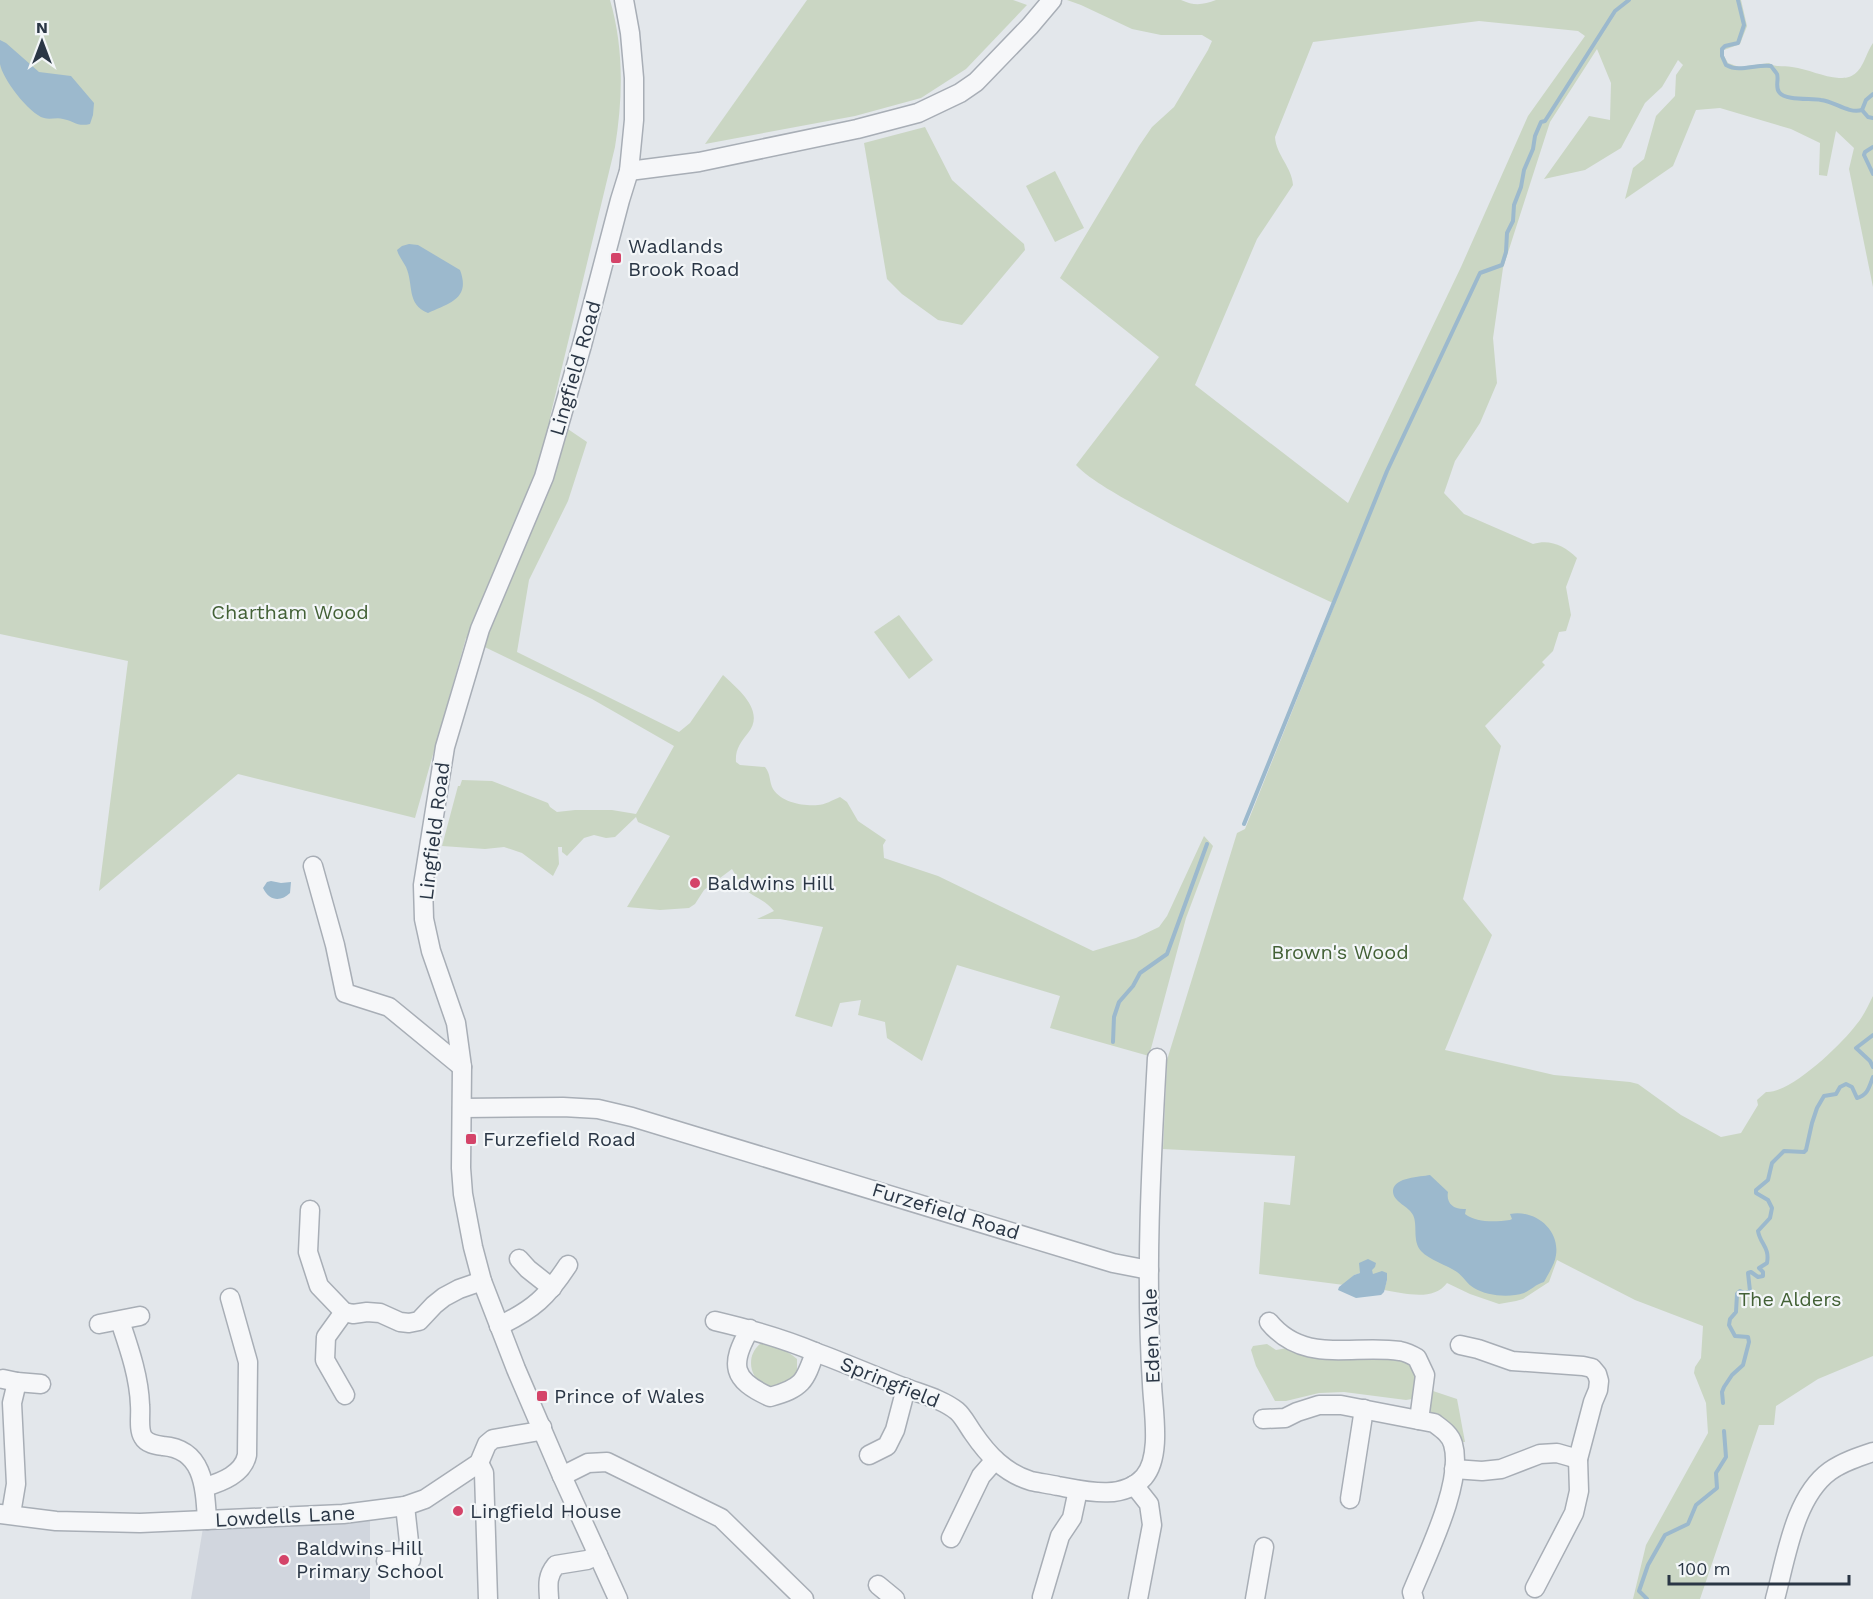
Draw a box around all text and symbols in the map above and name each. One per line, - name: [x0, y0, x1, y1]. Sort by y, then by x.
- north arrow: [12, 12, 72, 72]
- text: N: [36, 18, 48, 37]
- place label: Wadlands Brook Road: [628, 234, 739, 281]
- marker: Wadlands Brook Road: [609, 251, 623, 265]
- street label: Lingfield Road: [544, 298, 606, 438]
- park label: Chartham Wood: [211, 600, 369, 624]
- street label: Lingfield Road: [414, 760, 454, 902]
- place label: Baldwins Hill: [707, 871, 834, 895]
- marker: Baldwins Hill: [688, 876, 702, 890]
- park label: Brown's Wood: [1271, 940, 1409, 964]
- place label: Furzefield Road: [483, 1127, 636, 1151]
- marker: Furzefield Road: [464, 1132, 478, 1146]
- street label: Furzefield Road: [869, 1177, 1023, 1245]
- park label: The Alders: [1738, 1287, 1842, 1311]
- street label: Eden Vale: [1137, 1288, 1165, 1384]
- street label: Springfield: [837, 1351, 943, 1413]
- place label: Prince of Wales: [554, 1384, 705, 1408]
- marker: Prince of Wales: [535, 1389, 549, 1403]
- place label: Lingfield House: [470, 1499, 621, 1523]
- street label: Lowdells Lane: [214, 1500, 356, 1532]
- marker: Lingfield House: [451, 1504, 465, 1518]
- place label: Baldwins Hill Primary School: [296, 1536, 443, 1583]
- scale bar: [1669, 1548, 1849, 1586]
- marker: Baldwins Hill Primary School: [277, 1553, 291, 1567]
- text: 100 m: [1678, 1558, 1731, 1579]

